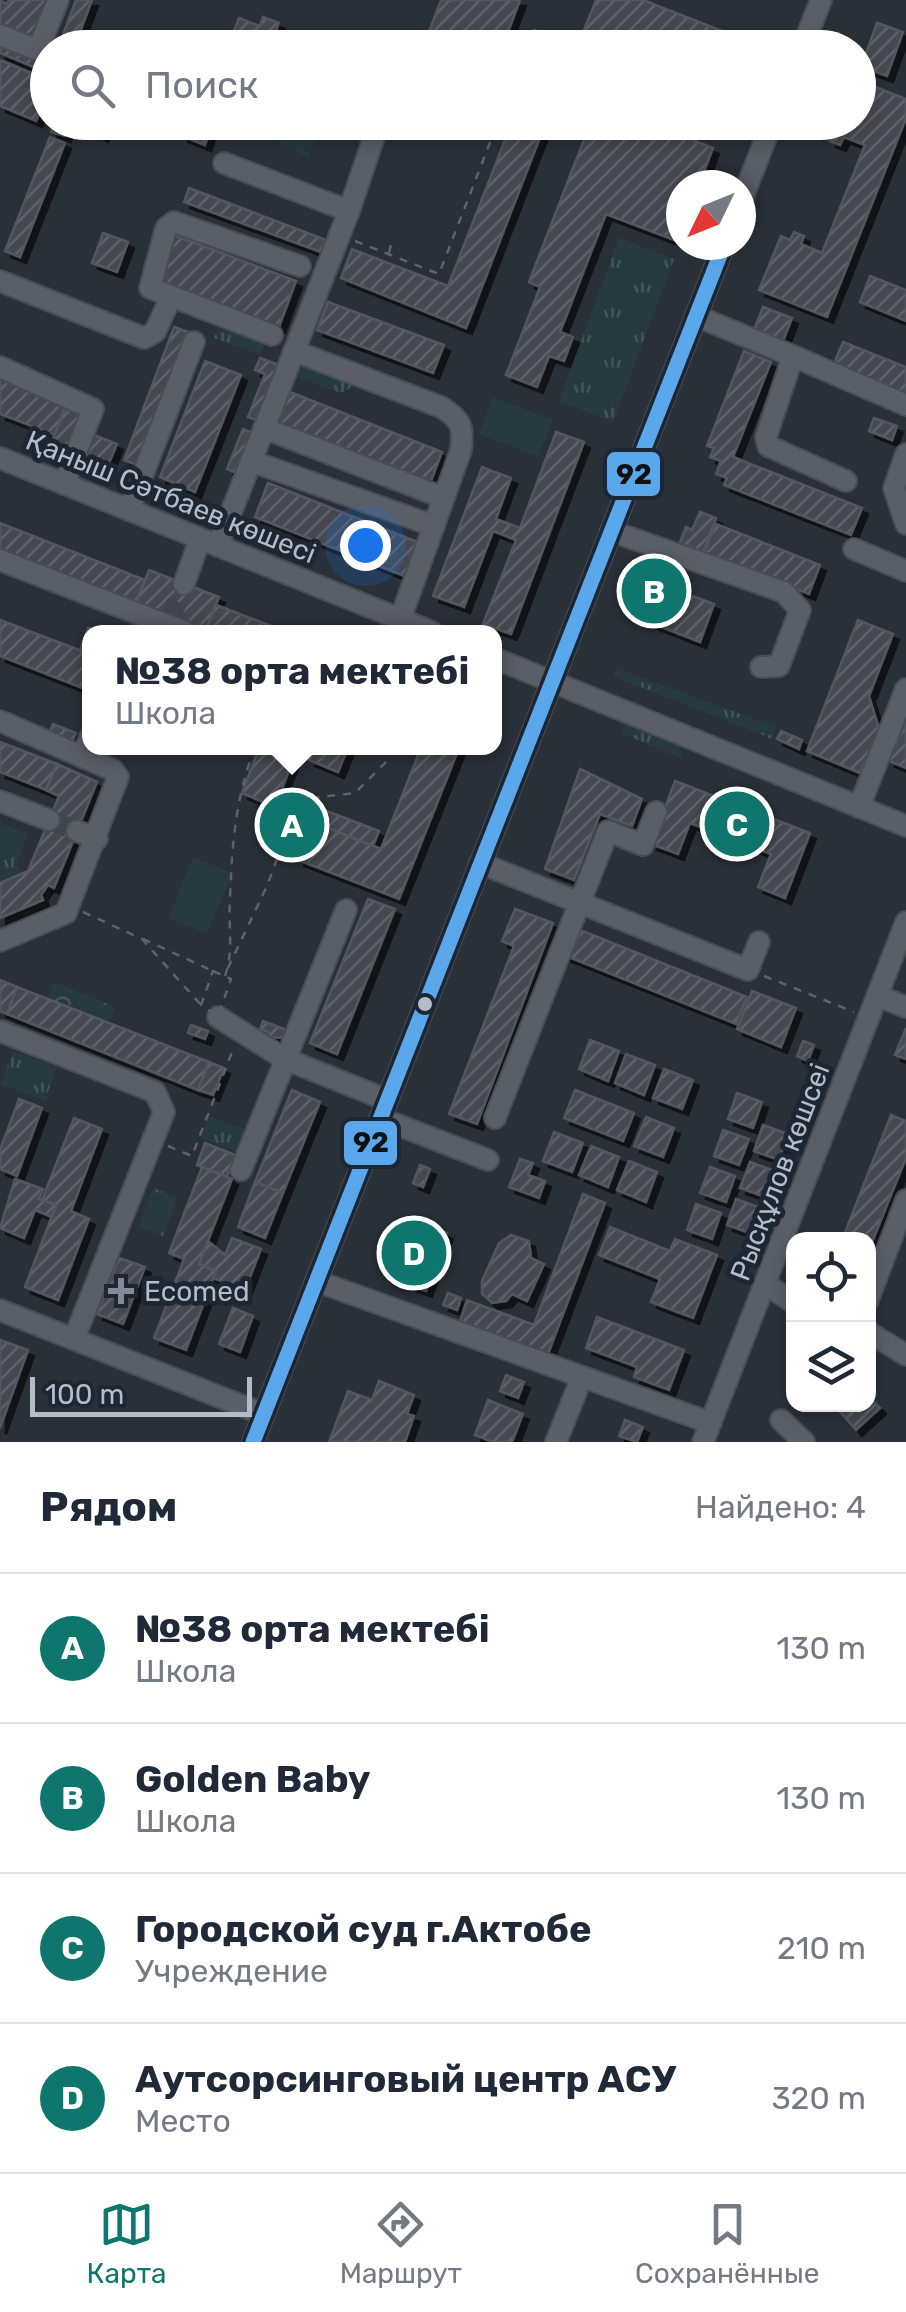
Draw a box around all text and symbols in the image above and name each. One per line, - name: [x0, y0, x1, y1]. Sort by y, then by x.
- search box: [30, 30, 876, 140]
- icon: search: [65, 58, 120, 113]
- text: Поиск: [145, 62, 258, 108]
- north arrow: [666, 170, 756, 260]
- street label: Қаныш Сәтбаев көшесі: [21, 424, 321, 570]
- line badge: 92: [605, 450, 662, 498]
- text: 92: [616, 458, 652, 491]
- your location: [340, 520, 391, 571]
- pin: B: [622, 554, 686, 628]
- popup: [82, 625, 502, 755]
- text: №38 орта мектебі: [115, 648, 469, 694]
- text: Школа: [115, 694, 216, 732]
- pin: C: [704, 786, 770, 862]
- pin: A: [260, 788, 324, 862]
- unlabelled marker: [415, 994, 435, 1014]
- street label: Рысқұлов көшсеі: [723, 1059, 837, 1285]
- line badge: 92: [342, 1119, 399, 1167]
- text: 92: [353, 1126, 389, 1159]
- pin: D: [382, 1216, 446, 1290]
- map controls: [786, 1232, 876, 1412]
- button: locate: [786, 1232, 876, 1322]
- place label: Ecomed: [144, 1275, 250, 1308]
- marker: Ecomed: [108, 1278, 134, 1304]
- button: layers: [786, 1322, 876, 1412]
- scale bar: [30, 1372, 252, 1416]
- text: 100 m: [45, 1378, 124, 1411]
- text: Рядом: [40, 1482, 177, 1532]
- text: Найдено: 4: [695, 1488, 866, 1526]
- text: №38 орта мектебі: [135, 1606, 490, 1652]
- text: A: [61, 1629, 84, 1667]
- text: 130 m: [776, 1629, 866, 1667]
- text: Школа: [135, 1652, 236, 1690]
- text: Golden Baby: [135, 1756, 371, 1802]
- text: B: [61, 1779, 84, 1817]
- text: 130 m: [776, 1779, 866, 1817]
- text: Школа: [135, 1802, 236, 1840]
- text: Городской суд г.Актобе: [135, 1906, 592, 1952]
- text: C: [61, 1929, 84, 1967]
- text: 210 m: [777, 1929, 866, 1967]
- text: Учреждение: [135, 1952, 328, 1990]
- text: Аутсорсинговый центр АСУ: [135, 2056, 676, 2102]
- text: D: [61, 2079, 84, 2117]
- text: 320 m: [771, 2079, 866, 2117]
- text: Место: [135, 2102, 231, 2140]
- tab: Карта: [87, 2197, 166, 2290]
- tab: Маршрут: [340, 2197, 462, 2290]
- tab: Сохранённые: [635, 2197, 819, 2290]

